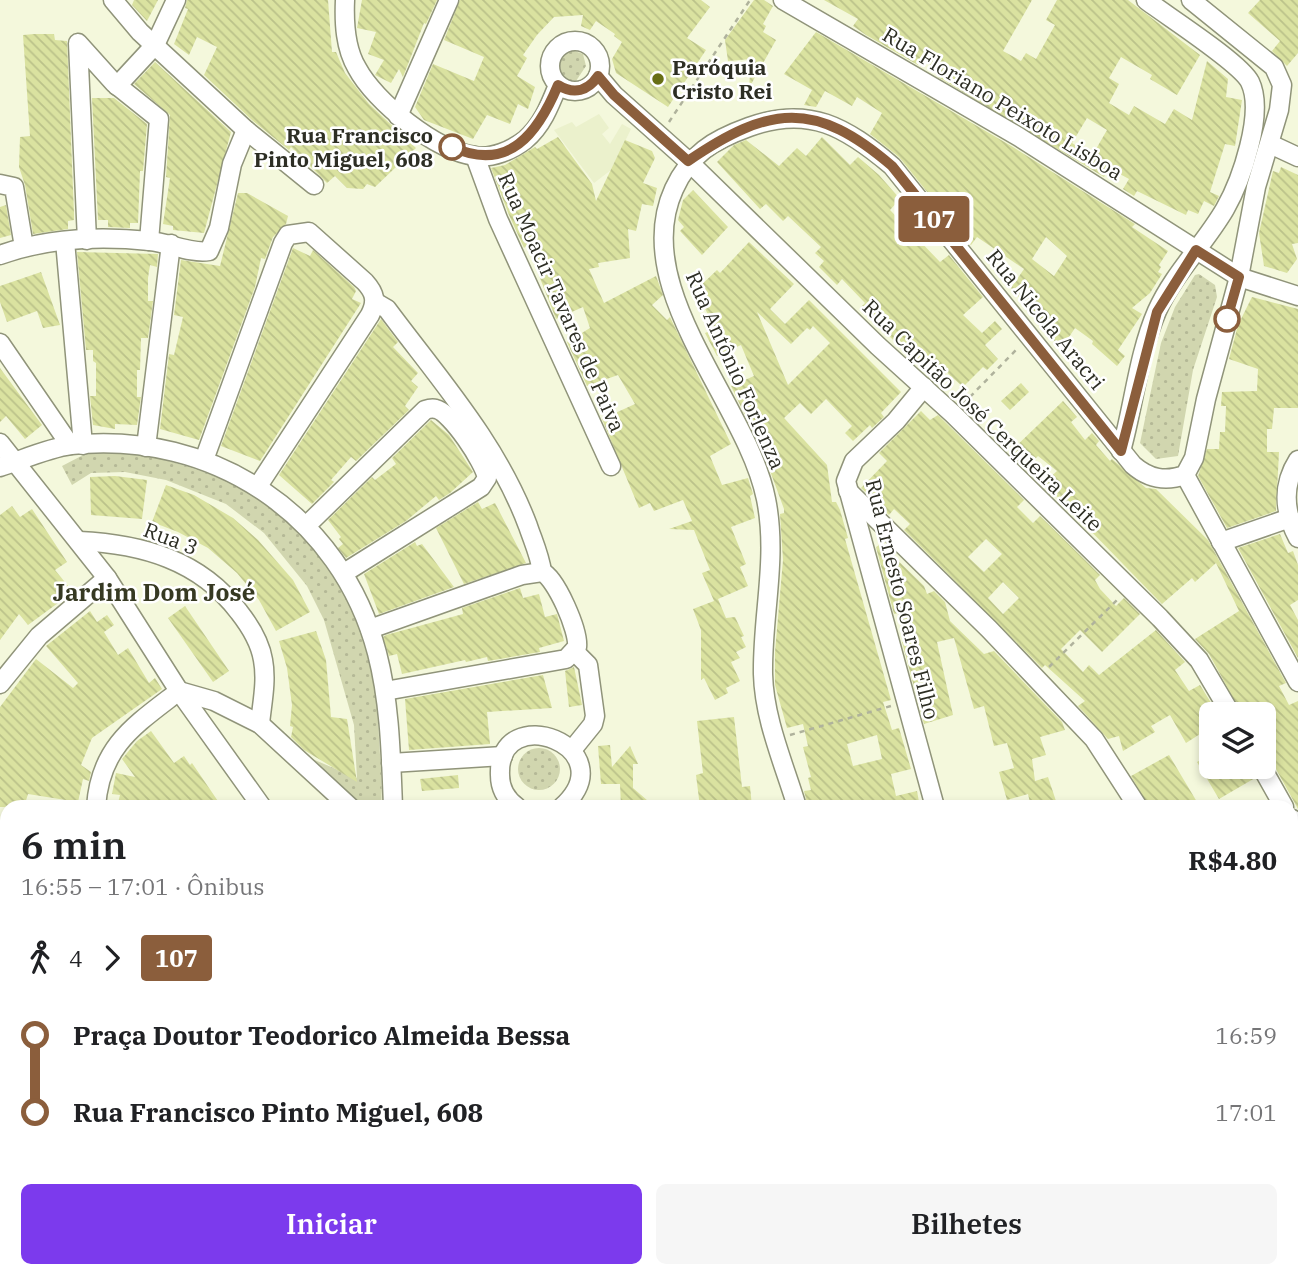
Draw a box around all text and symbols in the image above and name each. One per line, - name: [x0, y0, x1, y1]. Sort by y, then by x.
- street label: Rua Floriano Peixoto Lisboa: [878, 20, 1128, 186]
- place label: Paróquia Cristo Rei: [672, 53, 772, 105]
- marker: Paróquia Cristo Rei: [650, 71, 666, 87]
- place label: Rua Francisco Pinto Miguel, 608: [254, 121, 433, 173]
- marker: Rua Francisco Pinto Miguel, 608: [439, 134, 465, 160]
- street label: Rua Moacir Tavares de Paiva: [492, 168, 632, 436]
- line badge: 107: [894, 196, 974, 242]
- text: 107: [912, 203, 956, 235]
- street label: Rua Nicola Aracri: [981, 243, 1111, 395]
- street label: Rua Antônio Forlenza: [680, 267, 792, 473]
- street label: Rua Capitão José Cerqueira Leite: [857, 293, 1109, 537]
- unlabelled marker: [1214, 306, 1240, 332]
- street label: Rua Ernesto Soares Filho: [860, 476, 946, 722]
- street label: Rua 3: [140, 515, 202, 561]
- district label: Jardim Dom José: [53, 576, 255, 608]
- map controls: [1199, 702, 1276, 779]
- button: layers: [1199, 702, 1276, 779]
- text: 6 min: [21, 820, 127, 869]
- text: R$4.80: [1188, 843, 1277, 877]
- text: 16:55 – 17:01 · Ônibus: [21, 871, 265, 901]
- icon: walk: [21, 939, 59, 977]
- icon: forward: [93, 939, 131, 977]
- text: 107: [155, 942, 198, 974]
- text: 4: [69, 943, 83, 973]
- text: Praça Doutor Teodorico Almeida Bessa: [73, 1018, 570, 1052]
- text: 16:59: [1215, 1020, 1277, 1050]
- text: Rua Francisco Pinto Miguel, 608: [73, 1095, 483, 1129]
- text: 17:01: [1215, 1097, 1277, 1127]
- button: Iniciar: [21, 1184, 642, 1264]
- button: Bilhetes: [656, 1184, 1277, 1264]

